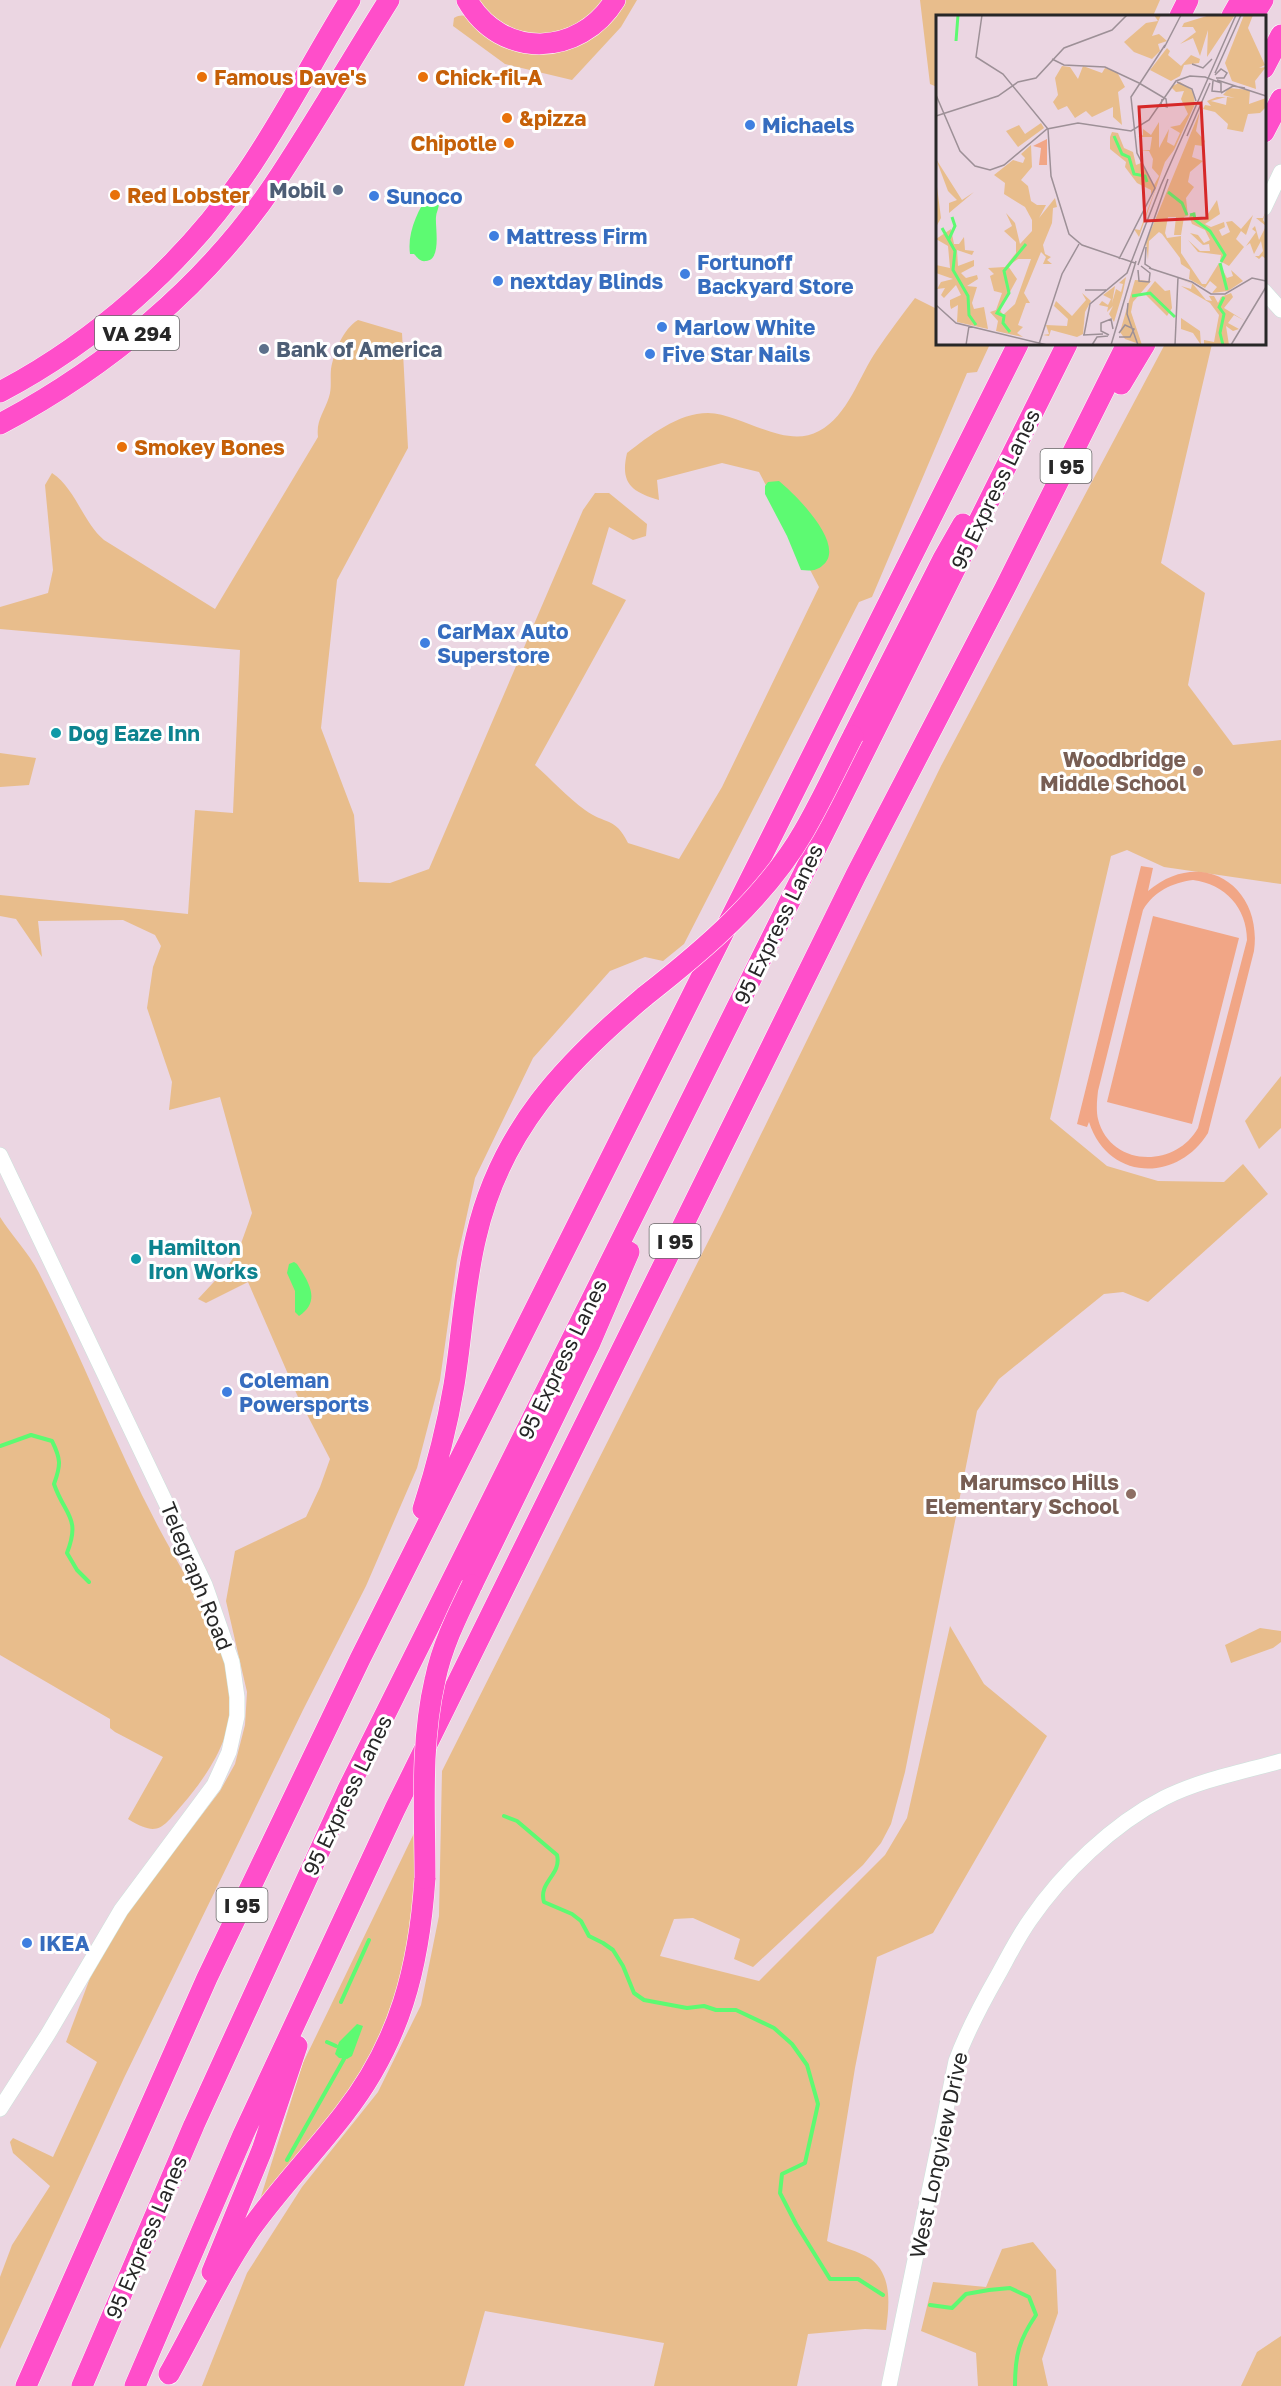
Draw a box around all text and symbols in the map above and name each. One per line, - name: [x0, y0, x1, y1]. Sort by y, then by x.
- inset map: [936, 15, 1266, 345]
- place label: Famous Dave's: [214, 64, 367, 90]
- place label: Chick-fil-A: [435, 64, 543, 90]
- marker: Famous Dave's: [195, 70, 209, 84]
- marker: Chick-fil-A: [416, 70, 430, 84]
- place label: &pizza: [519, 105, 586, 131]
- marker: &pizza: [500, 111, 514, 125]
- place label: Michaels: [762, 112, 855, 138]
- marker: Michaels: [743, 118, 757, 132]
- place label: Chipotle: [411, 130, 497, 156]
- marker: Chipotle: [502, 136, 516, 150]
- place label: Mobil: [269, 177, 326, 203]
- place label: Red Lobster: [127, 182, 250, 208]
- marker: Mobil: [331, 183, 345, 197]
- place label: Sunoco: [386, 183, 463, 209]
- marker: Red Lobster: [108, 188, 122, 202]
- marker: Sunoco: [367, 189, 381, 203]
- place label: Mattress Firm: [506, 223, 647, 249]
- marker: Mattress Firm: [487, 229, 501, 243]
- place label: Fortunoff Backyard Store: [697, 249, 854, 299]
- marker: Fortunoff Backyard Store: [678, 267, 692, 281]
- place label: nextday Blinds: [510, 268, 663, 294]
- marker: nextday Blinds: [491, 274, 505, 288]
- place label: Marlow White: [674, 314, 815, 340]
- road number: VA 294: [95, 316, 179, 350]
- marker: Marlow White: [655, 320, 669, 334]
- place label: Bank of America: [276, 336, 442, 362]
- place label: Five Star Nails: [662, 341, 811, 367]
- marker: Bank of America: [257, 342, 271, 356]
- marker: Five Star Nails: [643, 347, 657, 361]
- street label: 95 Express Lanes: [945, 404, 1045, 574]
- place label: Smokey Bones: [134, 434, 285, 460]
- marker: Smokey Bones: [115, 440, 129, 454]
- road number: I 95: [1040, 449, 1092, 483]
- place label: CarMax Auto Superstore: [437, 618, 569, 668]
- marker: CarMax Auto Superstore: [418, 636, 432, 650]
- place label: Dog Eaze Inn: [68, 720, 200, 746]
- marker: Dog Eaze Inn: [49, 726, 63, 740]
- place label: Woodbridge Middle School: [1040, 746, 1186, 796]
- marker: Woodbridge Middle School: [1191, 764, 1205, 778]
- street label: 95 Express Lanes: [728, 839, 828, 1009]
- road number: I 95: [650, 1224, 700, 1258]
- place label: Hamilton Iron Works: [148, 1234, 258, 1284]
- marker: Hamilton Iron Works: [129, 1252, 143, 1266]
- street label: 95 Express Lanes: [512, 1274, 612, 1444]
- place label: Coleman Powersports: [239, 1367, 370, 1417]
- marker: Coleman Powersports: [220, 1385, 234, 1399]
- place label: Marumsco Hills Elementary School: [925, 1469, 1119, 1519]
- marker: Marumsco Hills Elementary School: [1124, 1487, 1138, 1501]
- street label: Telegraph Road: [155, 1498, 239, 1654]
- street label: 95 Express Lanes: [297, 1710, 397, 1880]
- road number: I 95: [216, 1888, 268, 1922]
- place label: IKEA: [39, 1930, 90, 1956]
- marker: IKEA: [20, 1936, 34, 1950]
- street label: West Longview Drive: [903, 2050, 973, 2260]
- street label: 95 Express Lanes: [100, 2151, 192, 2323]

